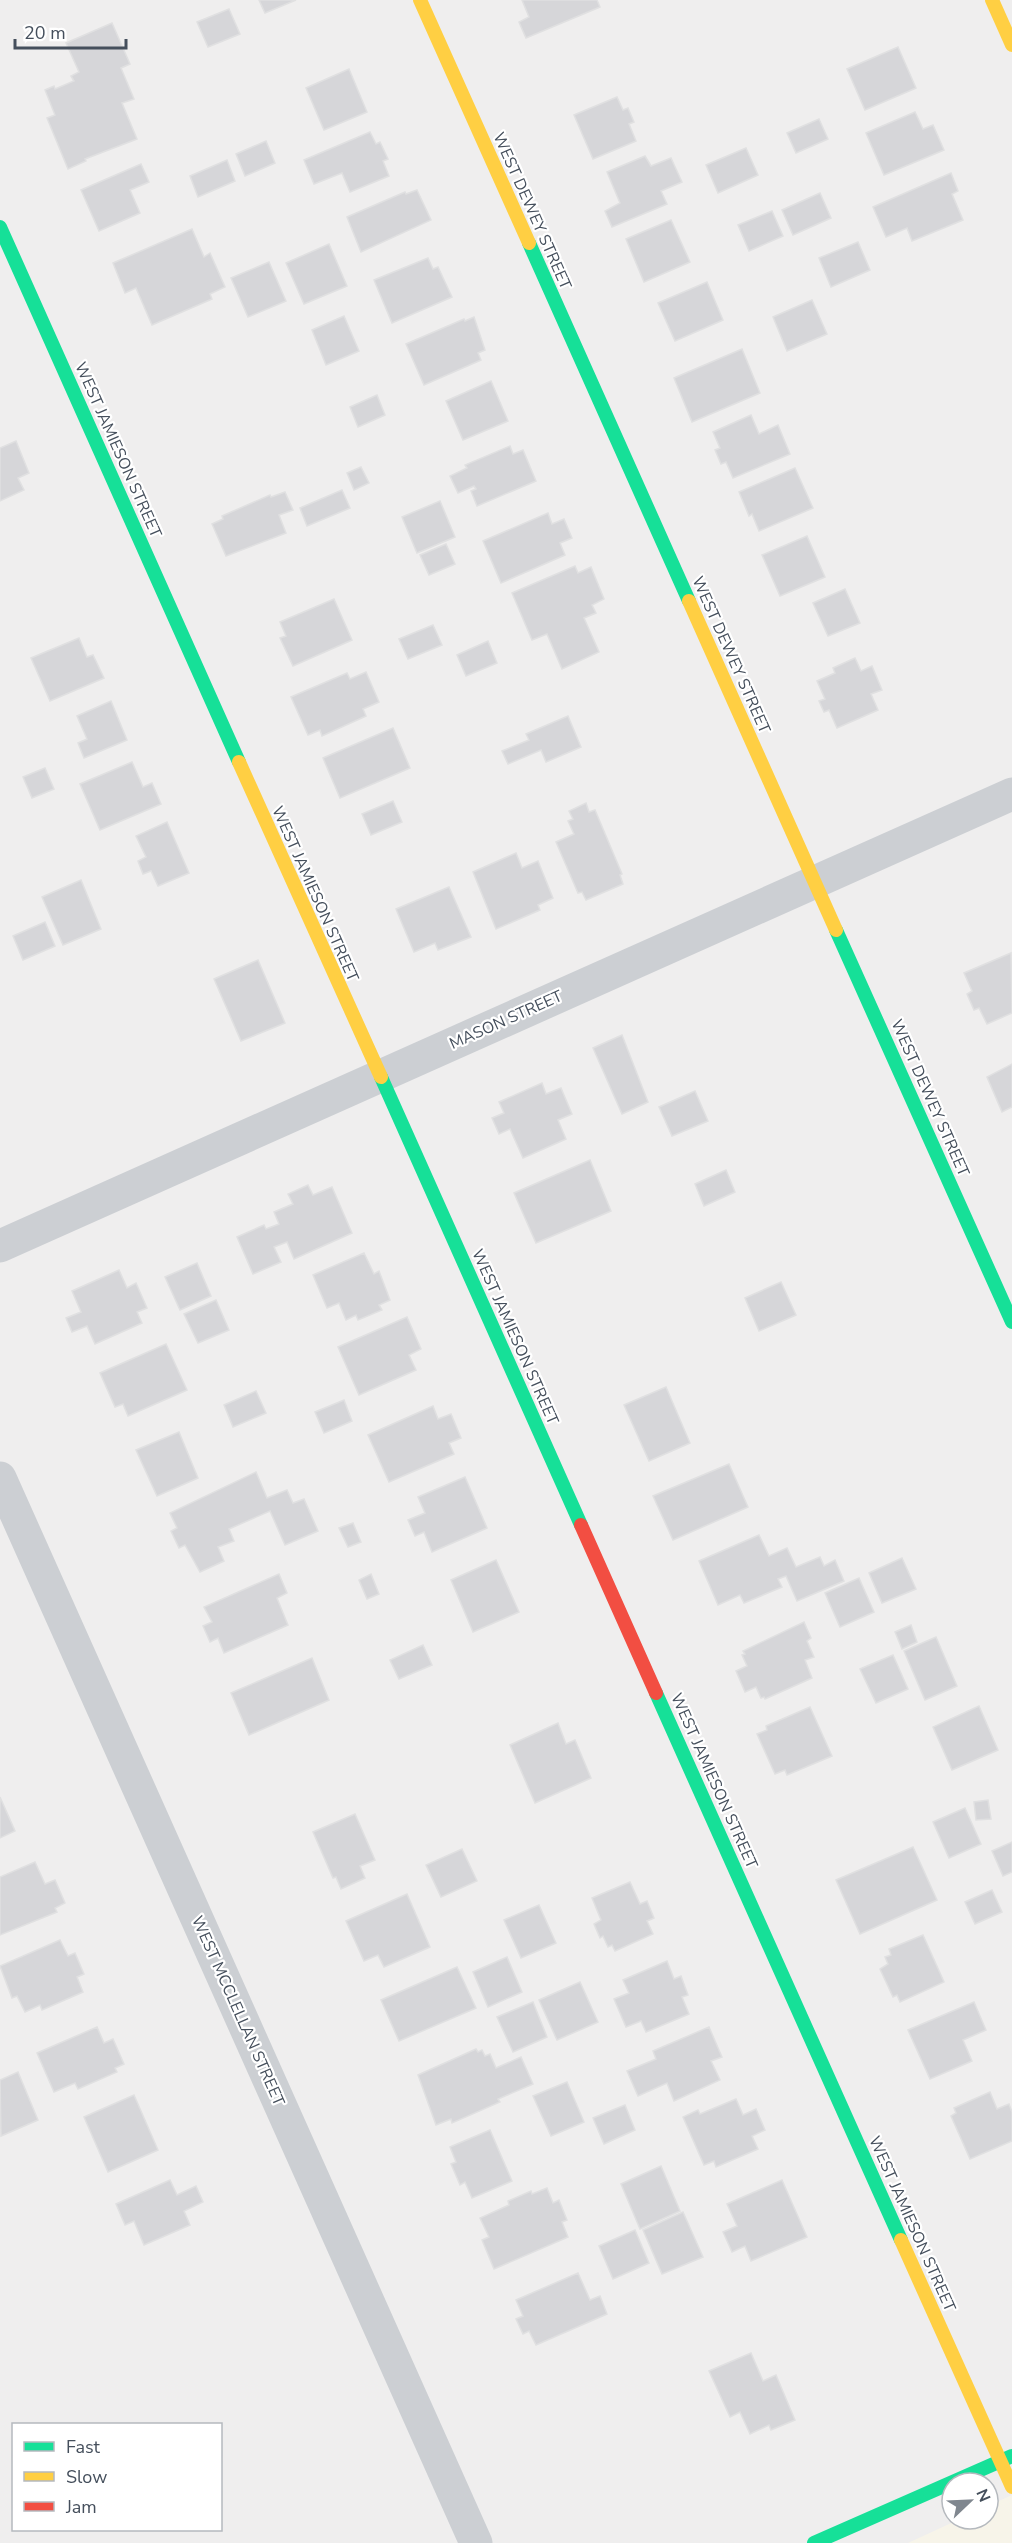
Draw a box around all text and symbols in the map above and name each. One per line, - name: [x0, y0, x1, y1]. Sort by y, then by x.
- scale bar: [15, 12, 126, 50]
- text: 20 m: [24, 21, 66, 45]
- street label: WEST DEWEY STREET: [487, 129, 577, 293]
- street label: WEST JAMIESON STREET: [69, 359, 167, 542]
- street label: WEST DEWEY STREET: [686, 573, 776, 737]
- street label: WEST JAMIESON STREET: [266, 803, 364, 986]
- street label: MASON STREET: [446, 985, 566, 1055]
- street label: WEST DEWEY STREET: [885, 1016, 975, 1180]
- street label: WEST JAMIESON STREET: [466, 1246, 564, 1429]
- street label: WEST JAMIESON STREET: [665, 1690, 763, 1873]
- street label: WEST MCCLELLAN STREET: [186, 1913, 290, 2110]
- street label: WEST JAMIESON STREET: [863, 2133, 961, 2316]
- legend: [12, 2423, 222, 2531]
- text: Fast: [66, 2435, 101, 2459]
- text: Slow: [66, 2465, 107, 2489]
- north arrow: [940, 2471, 1000, 2531]
- text: N: [970, 2486, 995, 2505]
- text: Jam: [65, 2495, 97, 2519]

